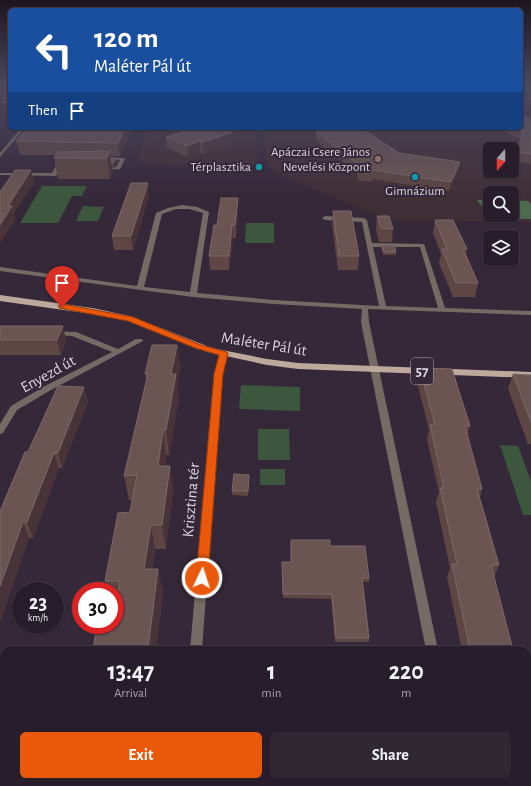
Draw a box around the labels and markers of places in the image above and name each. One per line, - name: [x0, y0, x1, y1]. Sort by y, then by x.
- place label: Apáczai Csere János Nevelési Központ: [271, 146, 370, 174]
- marker: Apáczai Csere János Nevelési Központ: [373, 154, 383, 164]
- place label: Térplasztika: [190, 161, 251, 174]
- marker: Térplasztika: [254, 162, 264, 172]
- marker: Gimnázium: [410, 172, 420, 182]
- place label: Gimnázium: [385, 185, 445, 198]
- pin: [45, 266, 79, 307]

